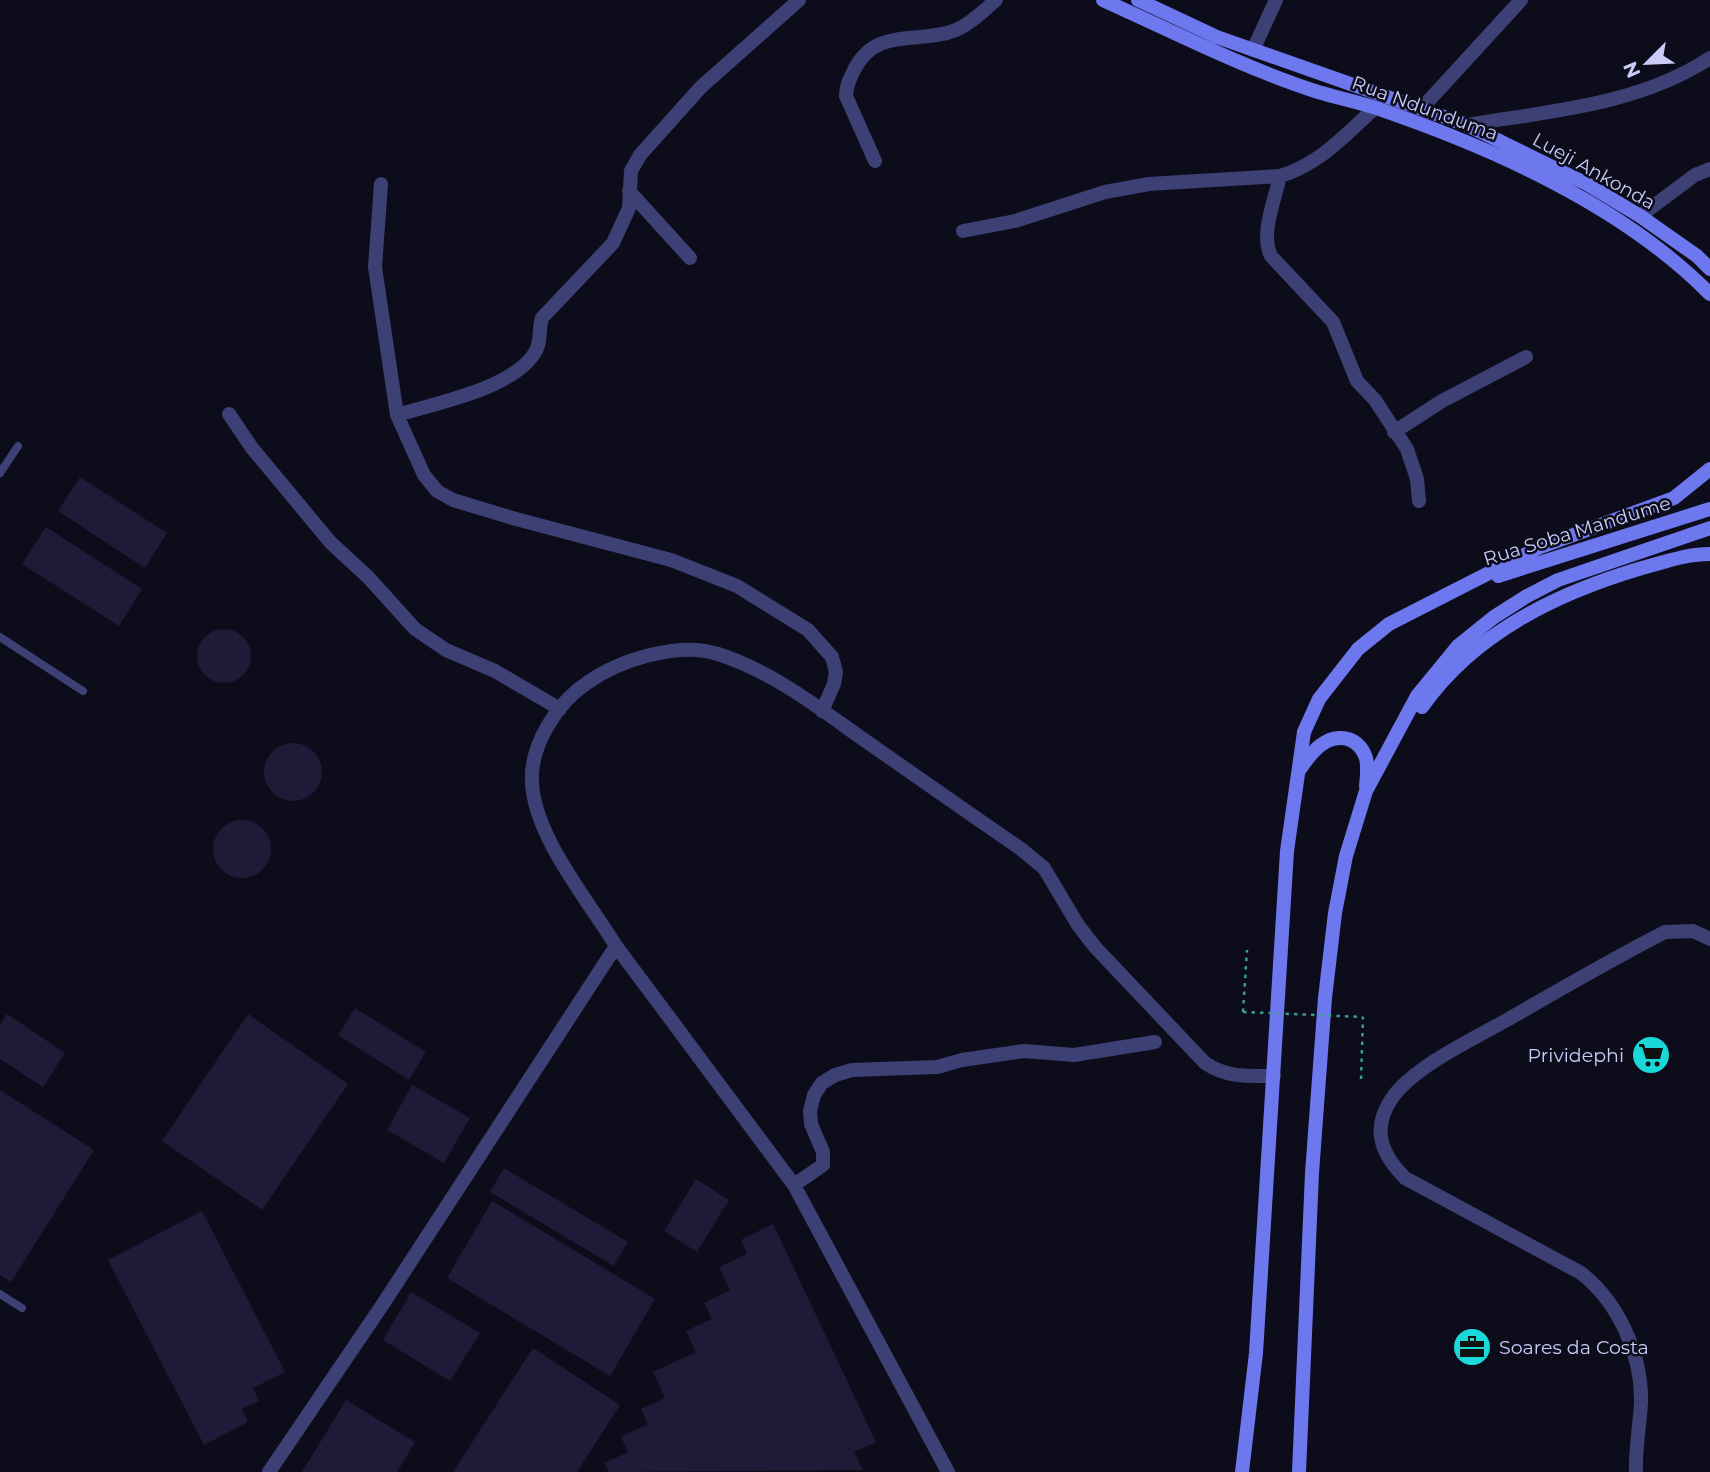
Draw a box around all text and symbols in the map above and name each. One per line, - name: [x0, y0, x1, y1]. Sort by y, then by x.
- north arrow: [1612, 28, 1682, 98]
- text: N: [1618, 58, 1646, 81]
- street label: Rua Ndunduma: [1349, 71, 1501, 145]
- street label: Lueji Ankonda: [1529, 128, 1659, 214]
- street label: Rua Soba Mandume: [1481, 492, 1673, 570]
- supermarket icon: Prividephi: [1630, 1034, 1672, 1076]
- place label: Prividephi: [1528, 1044, 1624, 1067]
- office icon: Soares da Costa: [1451, 1326, 1493, 1368]
- place label: Soares da Costa: [1499, 1336, 1649, 1359]

